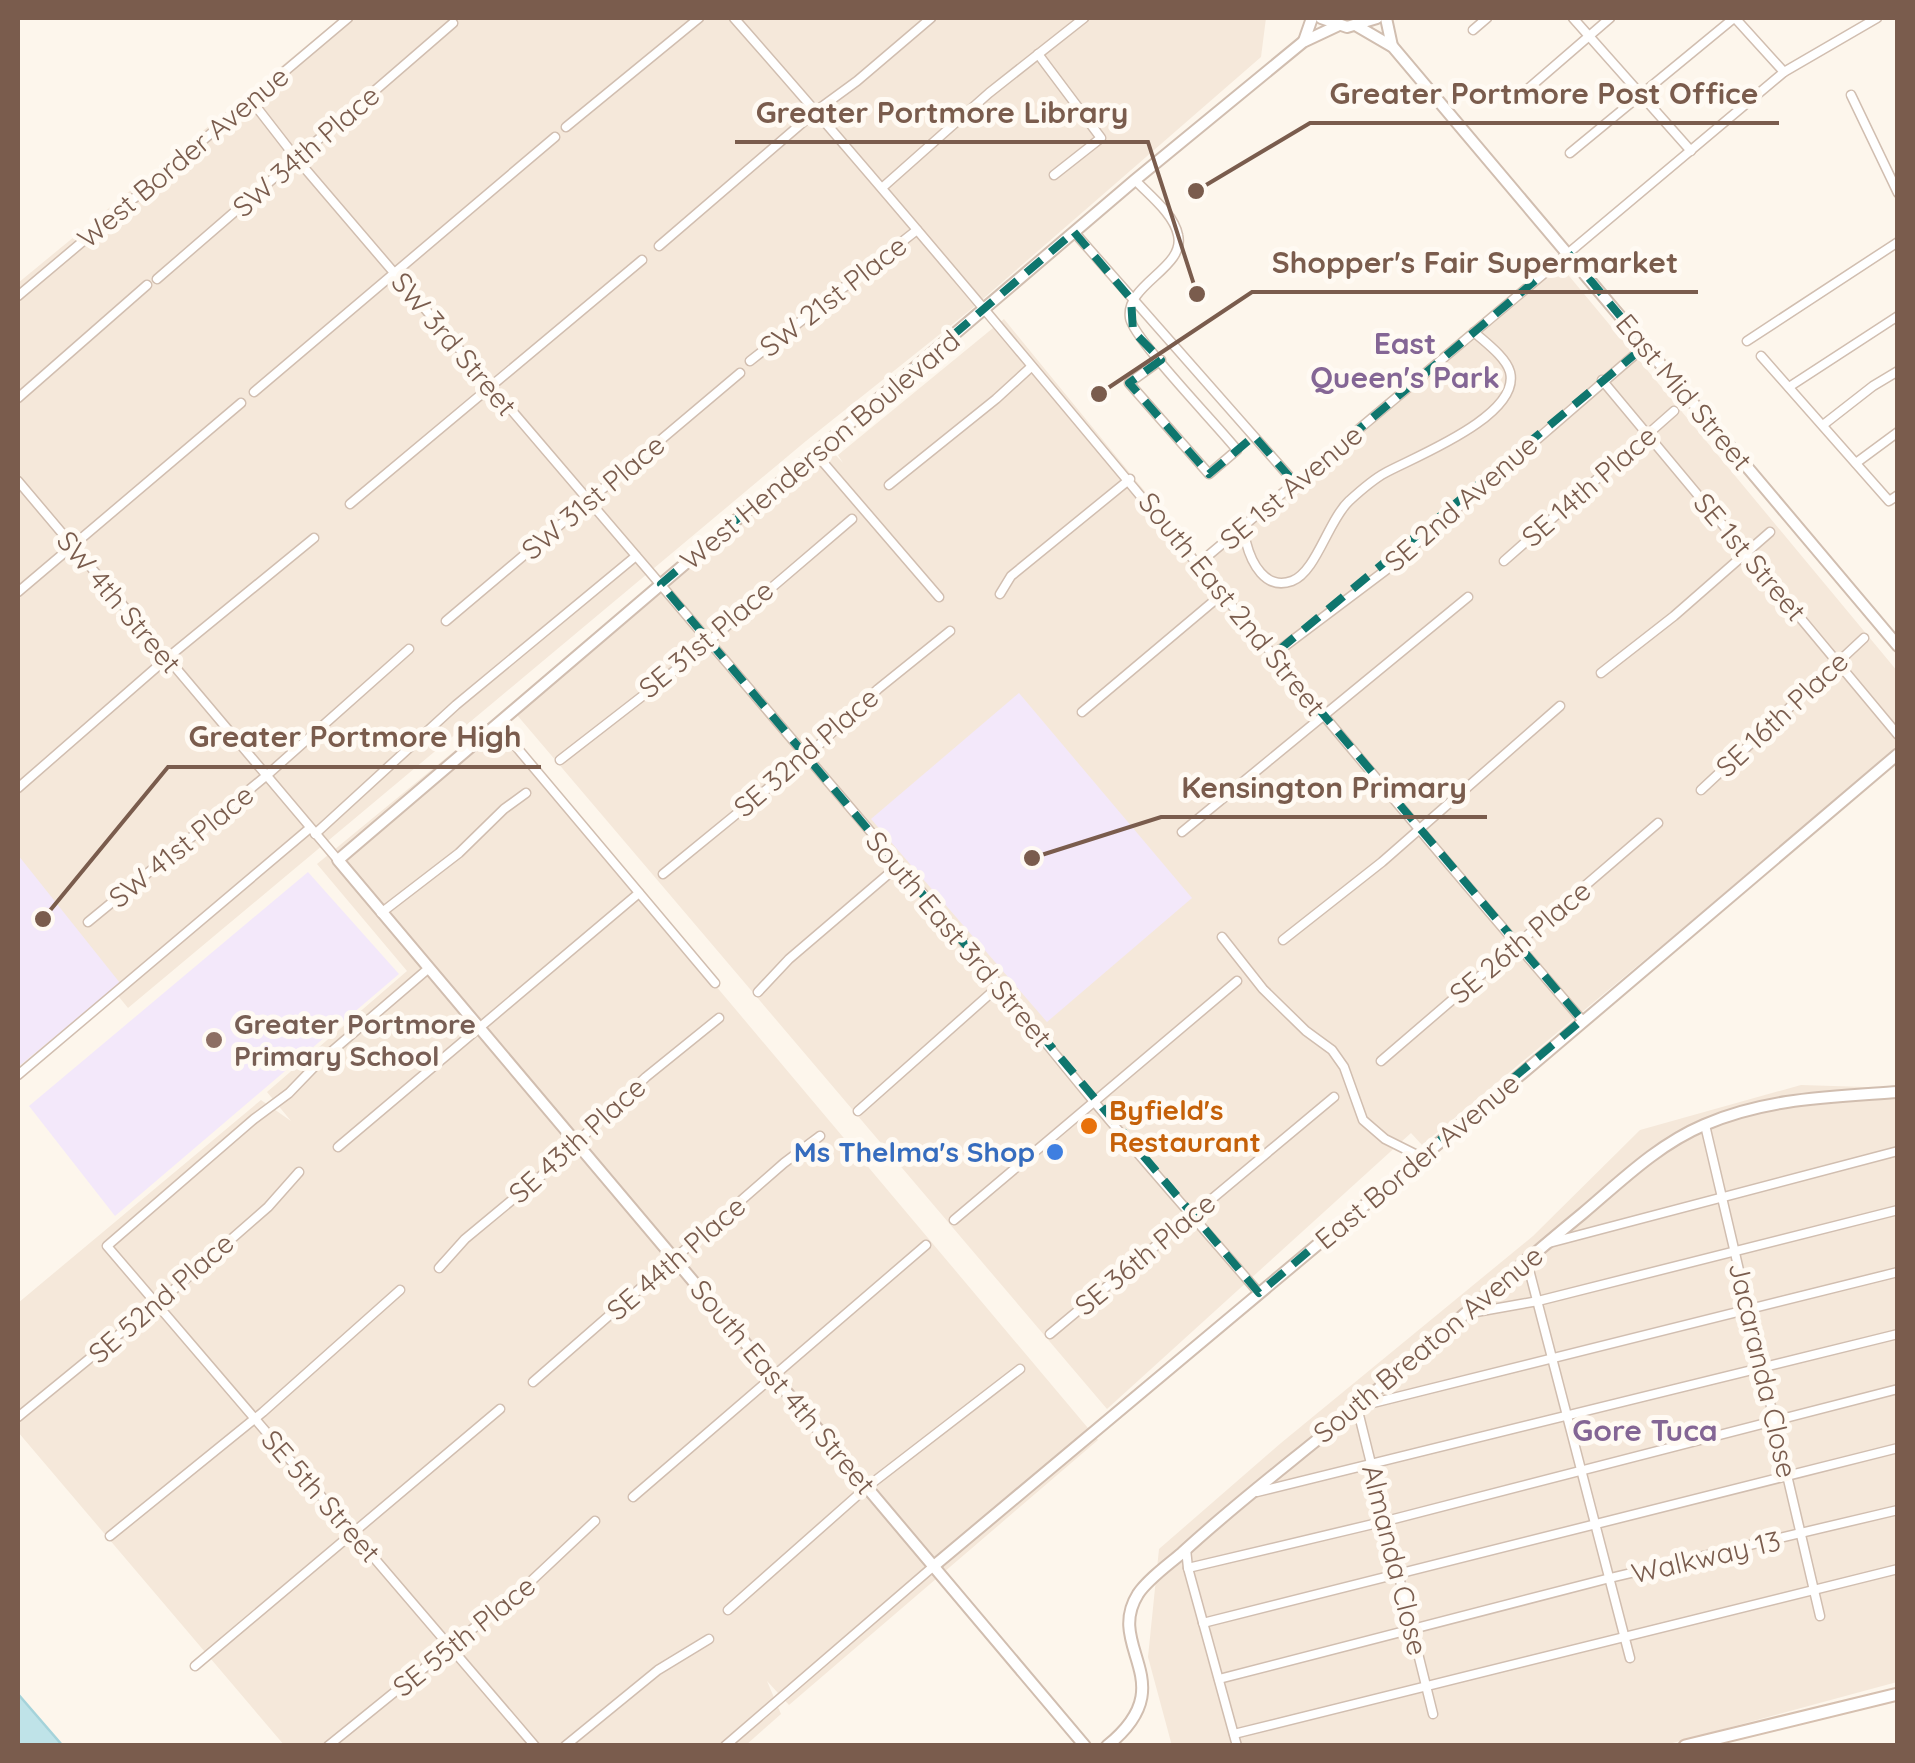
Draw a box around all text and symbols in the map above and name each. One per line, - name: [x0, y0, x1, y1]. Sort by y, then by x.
- street label: West Border Avenue: [70, 58, 295, 255]
- callout: Greater Portmore Post Office: [1310, 63, 1779, 123]
- text: Greater Portmore Post Office: [1330, 74, 1758, 112]
- street label: SW 34th Place: [225, 77, 386, 224]
- callout: Greater Portmore Library: [735, 82, 1148, 142]
- text: Greater Portmore Library: [756, 93, 1128, 131]
- street label: SW 21st Place: [752, 227, 913, 364]
- callout: Shopper's Fair Supermarket: [1252, 232, 1698, 292]
- text: Shopper's Fair Supermarket: [1272, 243, 1678, 281]
- street label: SW 3rd Street: [384, 265, 524, 422]
- street label: East Mid Street: [1609, 306, 1760, 477]
- street label: West Henderson Boulevard: [673, 322, 967, 577]
- district label: East Queen's Park: [1310, 324, 1500, 396]
- street label: SE 1st Avenue: [1212, 417, 1369, 556]
- street label: SE 14th Place: [1514, 417, 1663, 554]
- street label: SW 31st Place: [514, 427, 671, 567]
- street label: SE 2nd Avenue: [1377, 427, 1544, 579]
- street label: South East 2nd Street: [1131, 485, 1333, 723]
- street label: SE 1st Street: [1687, 486, 1814, 628]
- street label: SW 4th Street: [50, 523, 189, 680]
- street label: SE 31st Place: [631, 572, 780, 705]
- street label: SE 16th Place: [1708, 643, 1855, 784]
- street label: SE 32nd Place: [726, 679, 885, 824]
- callout: Greater Portmore High: [168, 707, 541, 767]
- text: Greater Portmore High: [188, 717, 522, 755]
- callout: Kensington Primary: [1161, 757, 1487, 817]
- text: Kensington Primary: [1181, 768, 1467, 806]
- street label: SW 41st Place: [101, 777, 260, 915]
- street label: South East 3rd Street: [859, 824, 1060, 1054]
- street label: SE 26th Place: [1442, 873, 1597, 1011]
- place label: Greater Portmore Primary School: [234, 1006, 476, 1073]
- marker: Greater Portmore Primary School: [203, 1029, 225, 1051]
- street label: East Border Avenue: [1308, 1065, 1526, 1256]
- street label: SE 43th Place: [501, 1069, 652, 1210]
- place label: Byfield's Restaurant: [1109, 1092, 1261, 1159]
- marker: Byfield's Restaurant: [1078, 1115, 1100, 1137]
- place label: Ms Thelma's Shop: [794, 1134, 1035, 1169]
- marker: Ms Thelma's Shop: [1044, 1141, 1066, 1163]
- street label: SE 36th Place: [1067, 1185, 1222, 1322]
- street label: SE 44th Place: [599, 1188, 752, 1327]
- street label: SE 52nd Place: [81, 1225, 241, 1370]
- street label: South Breaton Avenue: [1306, 1237, 1550, 1450]
- street label: Jacaranda Close: [1722, 1259, 1805, 1481]
- street label: South East 4th Street: [683, 1272, 883, 1501]
- district label: Gore Tuca: [1572, 1411, 1718, 1449]
- street label: SE 5th Street: [254, 1422, 388, 1569]
- street label: Almanda Close: [1355, 1461, 1436, 1659]
- street label: Walkway 13: [1628, 1522, 1784, 1591]
- street label: SE 55th Place: [385, 1567, 542, 1704]

